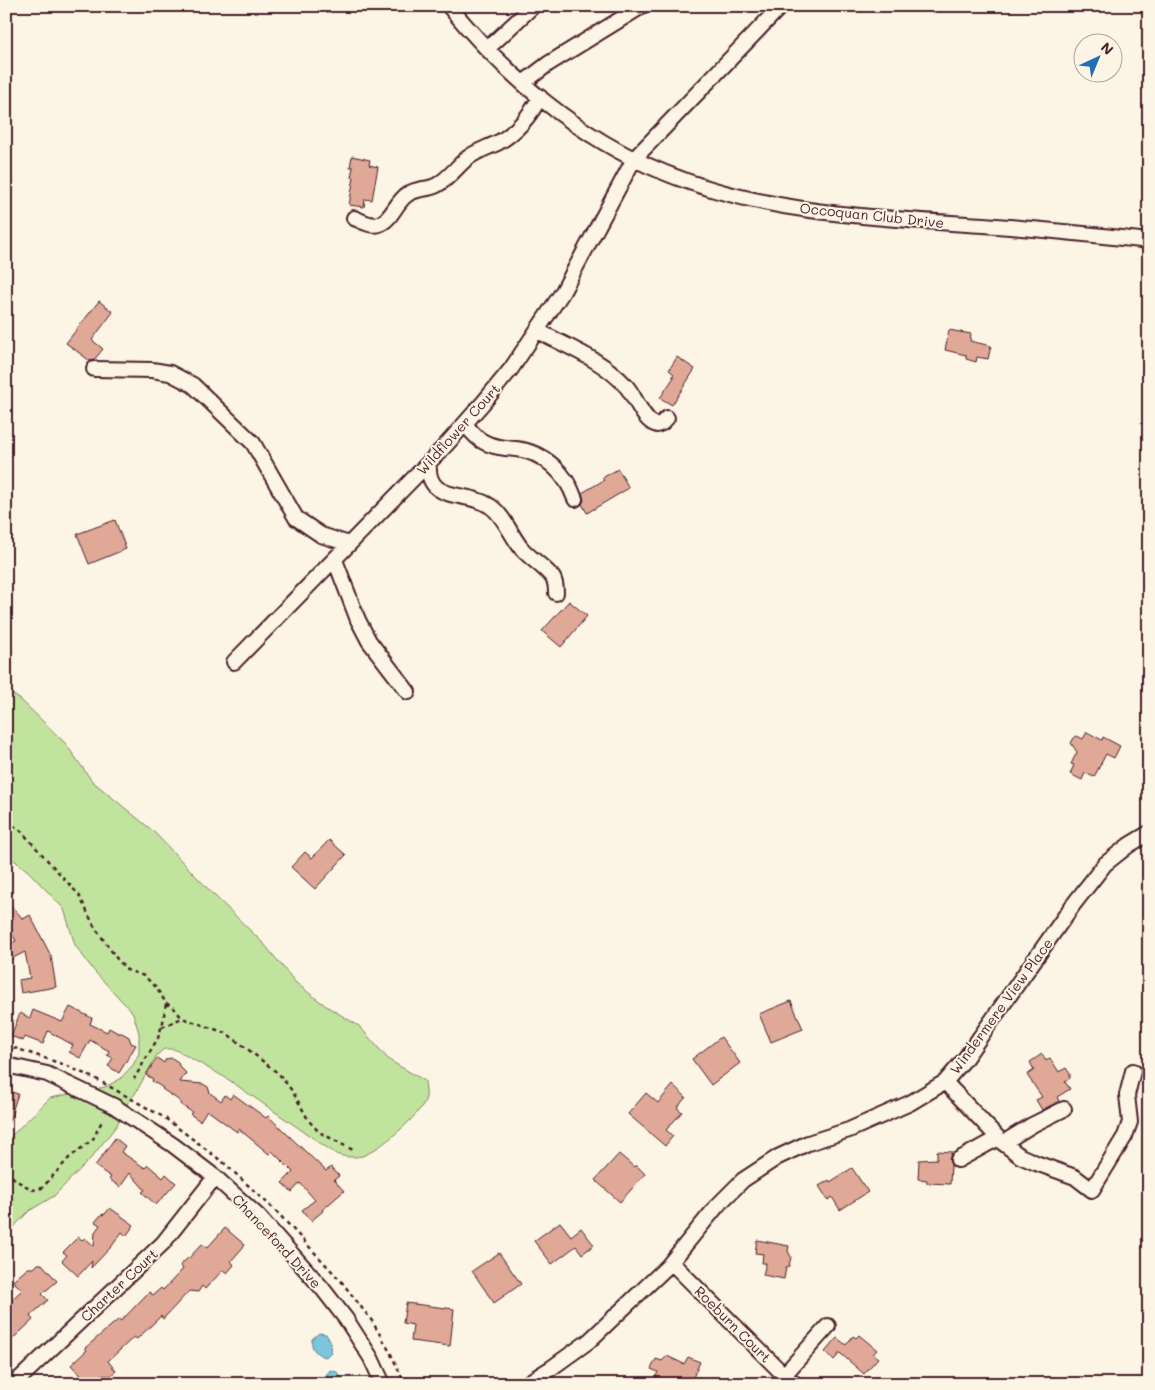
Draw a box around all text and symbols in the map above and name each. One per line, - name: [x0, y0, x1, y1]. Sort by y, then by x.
- north arrow: [1072, 32, 1122, 82]
- text: N: [1097, 38, 1118, 59]
- street label: Occoquan Club Drive: [799, 198, 945, 232]
- street label: Wildflower Court: [412, 379, 504, 479]
- street label: Windermere View Place: [945, 934, 1057, 1078]
- street label: Chanceford Drive: [228, 1190, 326, 1292]
- street label: Charter Court: [76, 1244, 162, 1326]
- street label: Roeburn Court: [691, 1282, 775, 1366]

